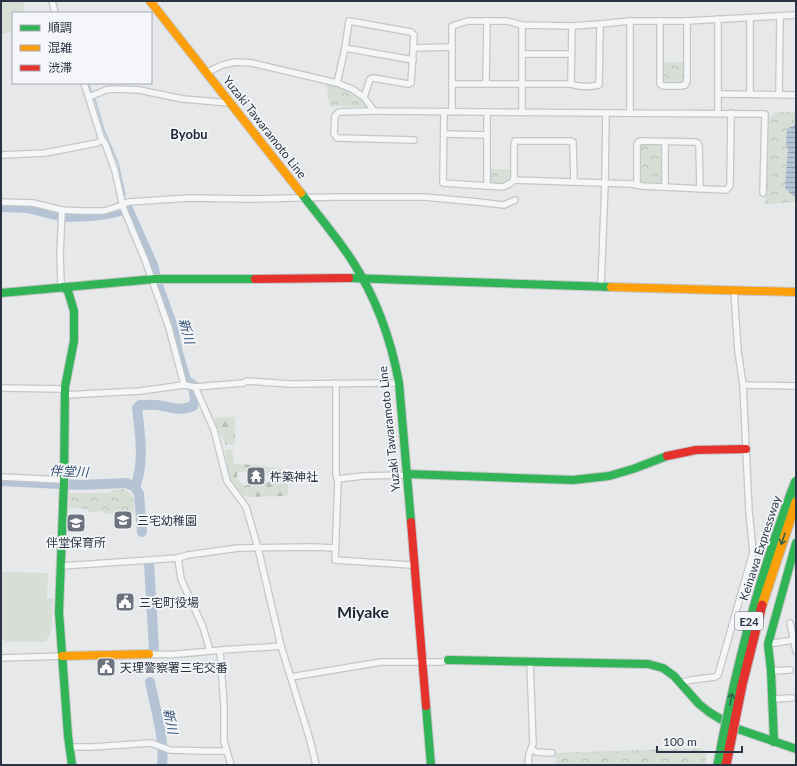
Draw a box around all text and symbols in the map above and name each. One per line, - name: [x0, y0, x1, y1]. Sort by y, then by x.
- legend: [12, 12, 152, 84]
- text: 順調: [48, 20, 72, 35]
- text: 混雑: [48, 40, 72, 55]
- text: 渋滞: [48, 60, 72, 75]
- street label: Yuzaki Tawaramoto Line: [220, 73, 310, 181]
- district label: Byobu: [170, 126, 208, 142]
- water label: 新川: [176, 316, 199, 348]
- street label: Yuzaki Tawaramoto Line: [375, 365, 403, 493]
- water label: 伴堂川: [49, 462, 91, 480]
- temple icon: 杵築神社: [245, 465, 267, 487]
- place label: 杵築神社: [270, 469, 318, 484]
- street label: Keinawa Expressway: [736, 493, 784, 602]
- school or university icon: 三宅幼稚園: [112, 509, 134, 531]
- school or university icon: 伴堂保育所: [65, 512, 87, 534]
- place label: 三宅幼稚園: [137, 513, 197, 528]
- one-way arrow: [779, 533, 786, 546]
- place label: 伴堂保育所: [46, 535, 106, 550]
- public building icon: 三宅町役場: [114, 591, 136, 613]
- place label: 三宅町役場: [139, 595, 199, 610]
- district label: Miyake: [337, 602, 390, 621]
- road number: E24: [735, 612, 763, 630]
- public building icon: 天理警察署三宅交番: [95, 656, 117, 678]
- place label: 天理警察署三宅交番: [120, 660, 228, 675]
- one-way arrow: [727, 693, 735, 706]
- water label: 新川: [161, 707, 182, 737]
- scale bar: [657, 728, 742, 754]
- text: 100 m: [663, 734, 697, 749]

